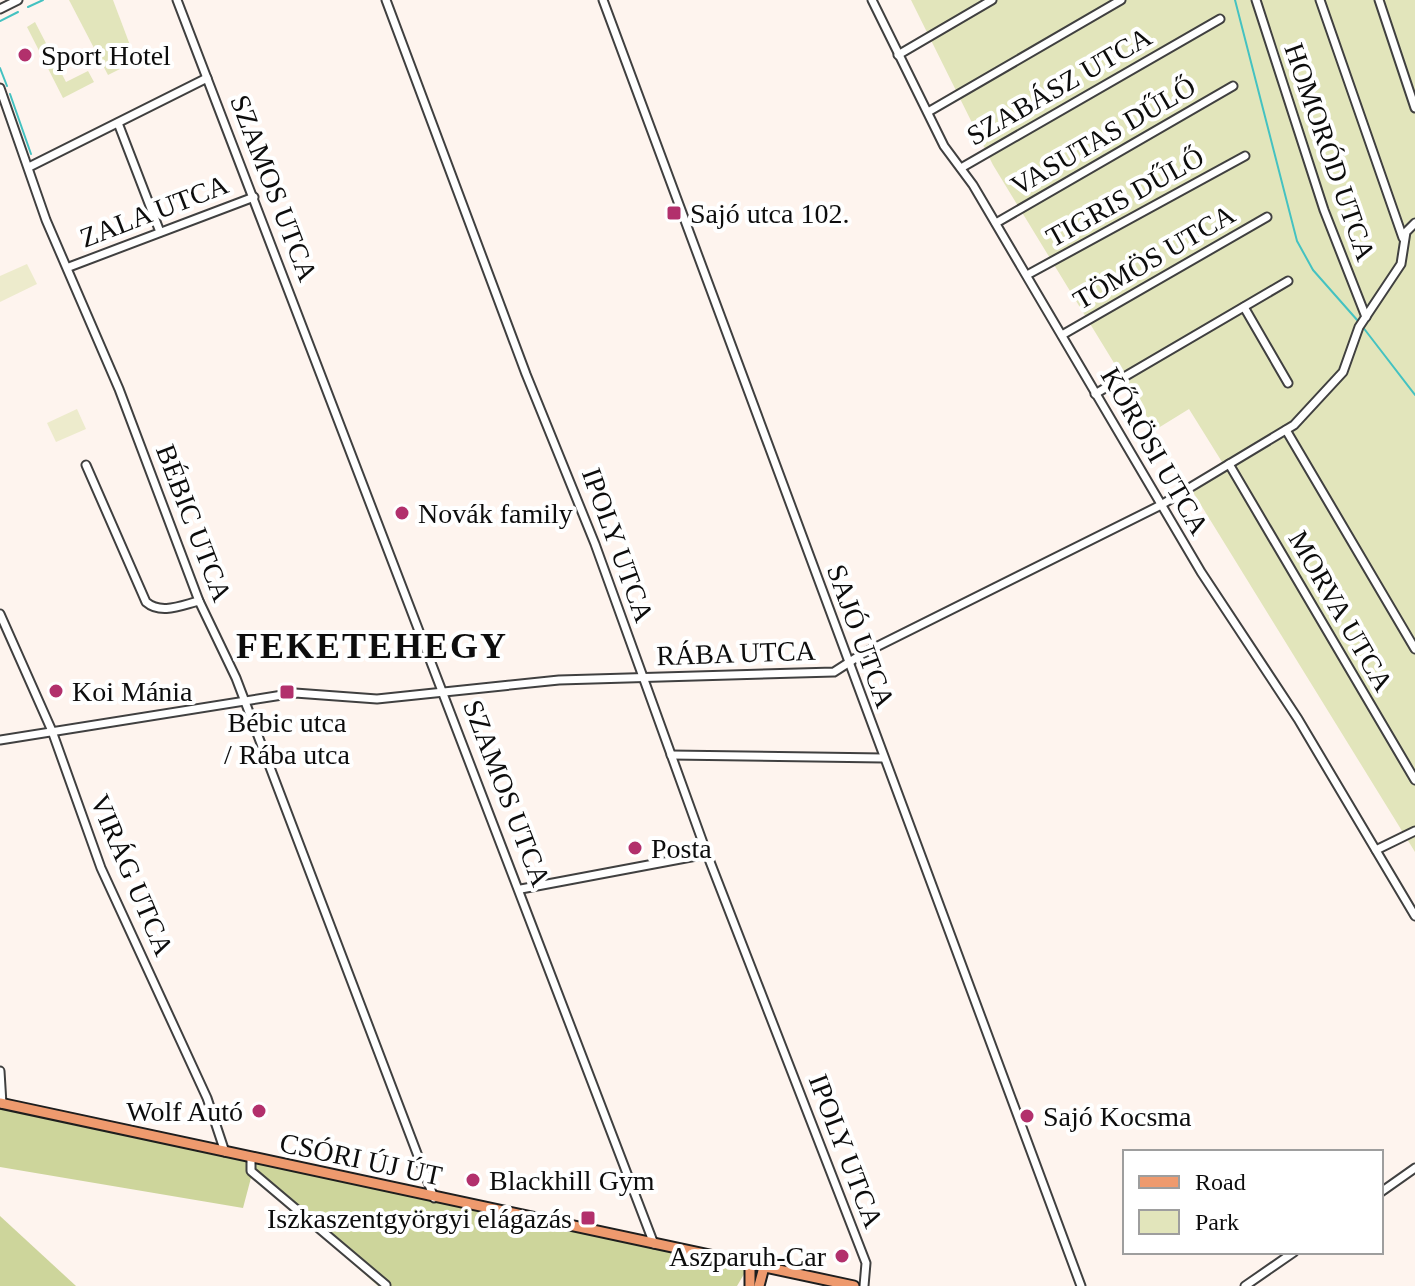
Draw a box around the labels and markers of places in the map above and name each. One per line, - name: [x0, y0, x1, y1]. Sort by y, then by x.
- place label: Sport Hotel: [41, 40, 171, 71]
- marker: Sport Hotel: [16, 46, 34, 64]
- place label: Sajó utca 102.: [690, 198, 849, 229]
- marker: Sajó utca 102.: [665, 204, 683, 222]
- place label: Novák family: [418, 498, 573, 529]
- marker: Novák family: [393, 504, 411, 522]
- place label: Koi Mánia: [72, 676, 193, 707]
- marker: Koi Mánia: [47, 682, 65, 700]
- marker: Bébic utca / Rába utca: [278, 683, 296, 701]
- place label: Bébic utca / Rába utca: [224, 707, 351, 770]
- place label: Posta: [651, 833, 712, 864]
- marker: Posta: [626, 839, 644, 857]
- place label: Wolf Autó: [126, 1096, 243, 1127]
- place label: Sajó Kocsma: [1043, 1101, 1192, 1132]
- marker: Wolf Autó: [250, 1102, 268, 1120]
- marker: Sajó Kocsma: [1018, 1107, 1036, 1125]
- place label: Blackhill Gym: [489, 1165, 655, 1196]
- marker: Blackhill Gym: [464, 1171, 482, 1189]
- place label: Iszkaszentgyörgyi elágazás: [267, 1203, 572, 1234]
- marker: Iszkaszentgyörgyi elágazás: [579, 1209, 597, 1227]
- place label: Aszparuh-Car: [669, 1241, 827, 1272]
- marker: Aszparuh-Car: [833, 1247, 851, 1265]

